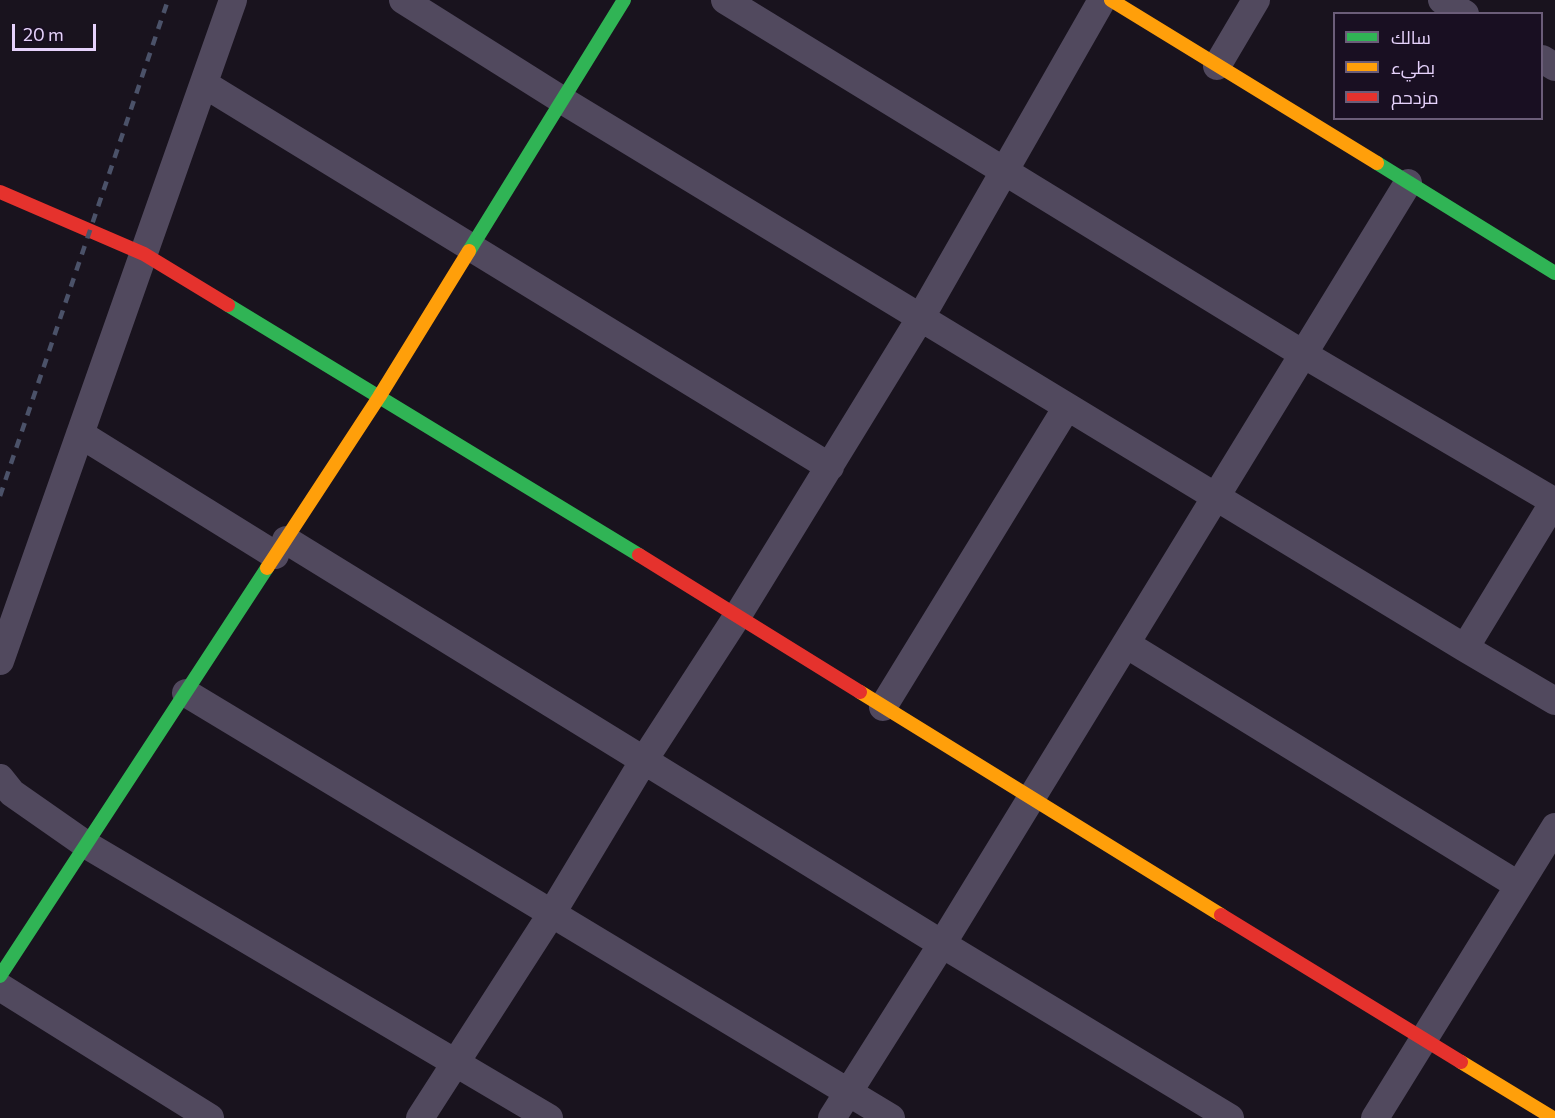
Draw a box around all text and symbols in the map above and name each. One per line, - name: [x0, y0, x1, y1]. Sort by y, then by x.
- scale bar: [15, 12, 99, 50]
- legend: [1333, 12, 1543, 120]
- text: 20 m: [23, 23, 64, 45]
- text: سالك: [1391, 26, 1431, 48]
- text: بطيء: [1391, 56, 1435, 78]
- text: مزدحم: [1391, 86, 1439, 108]

